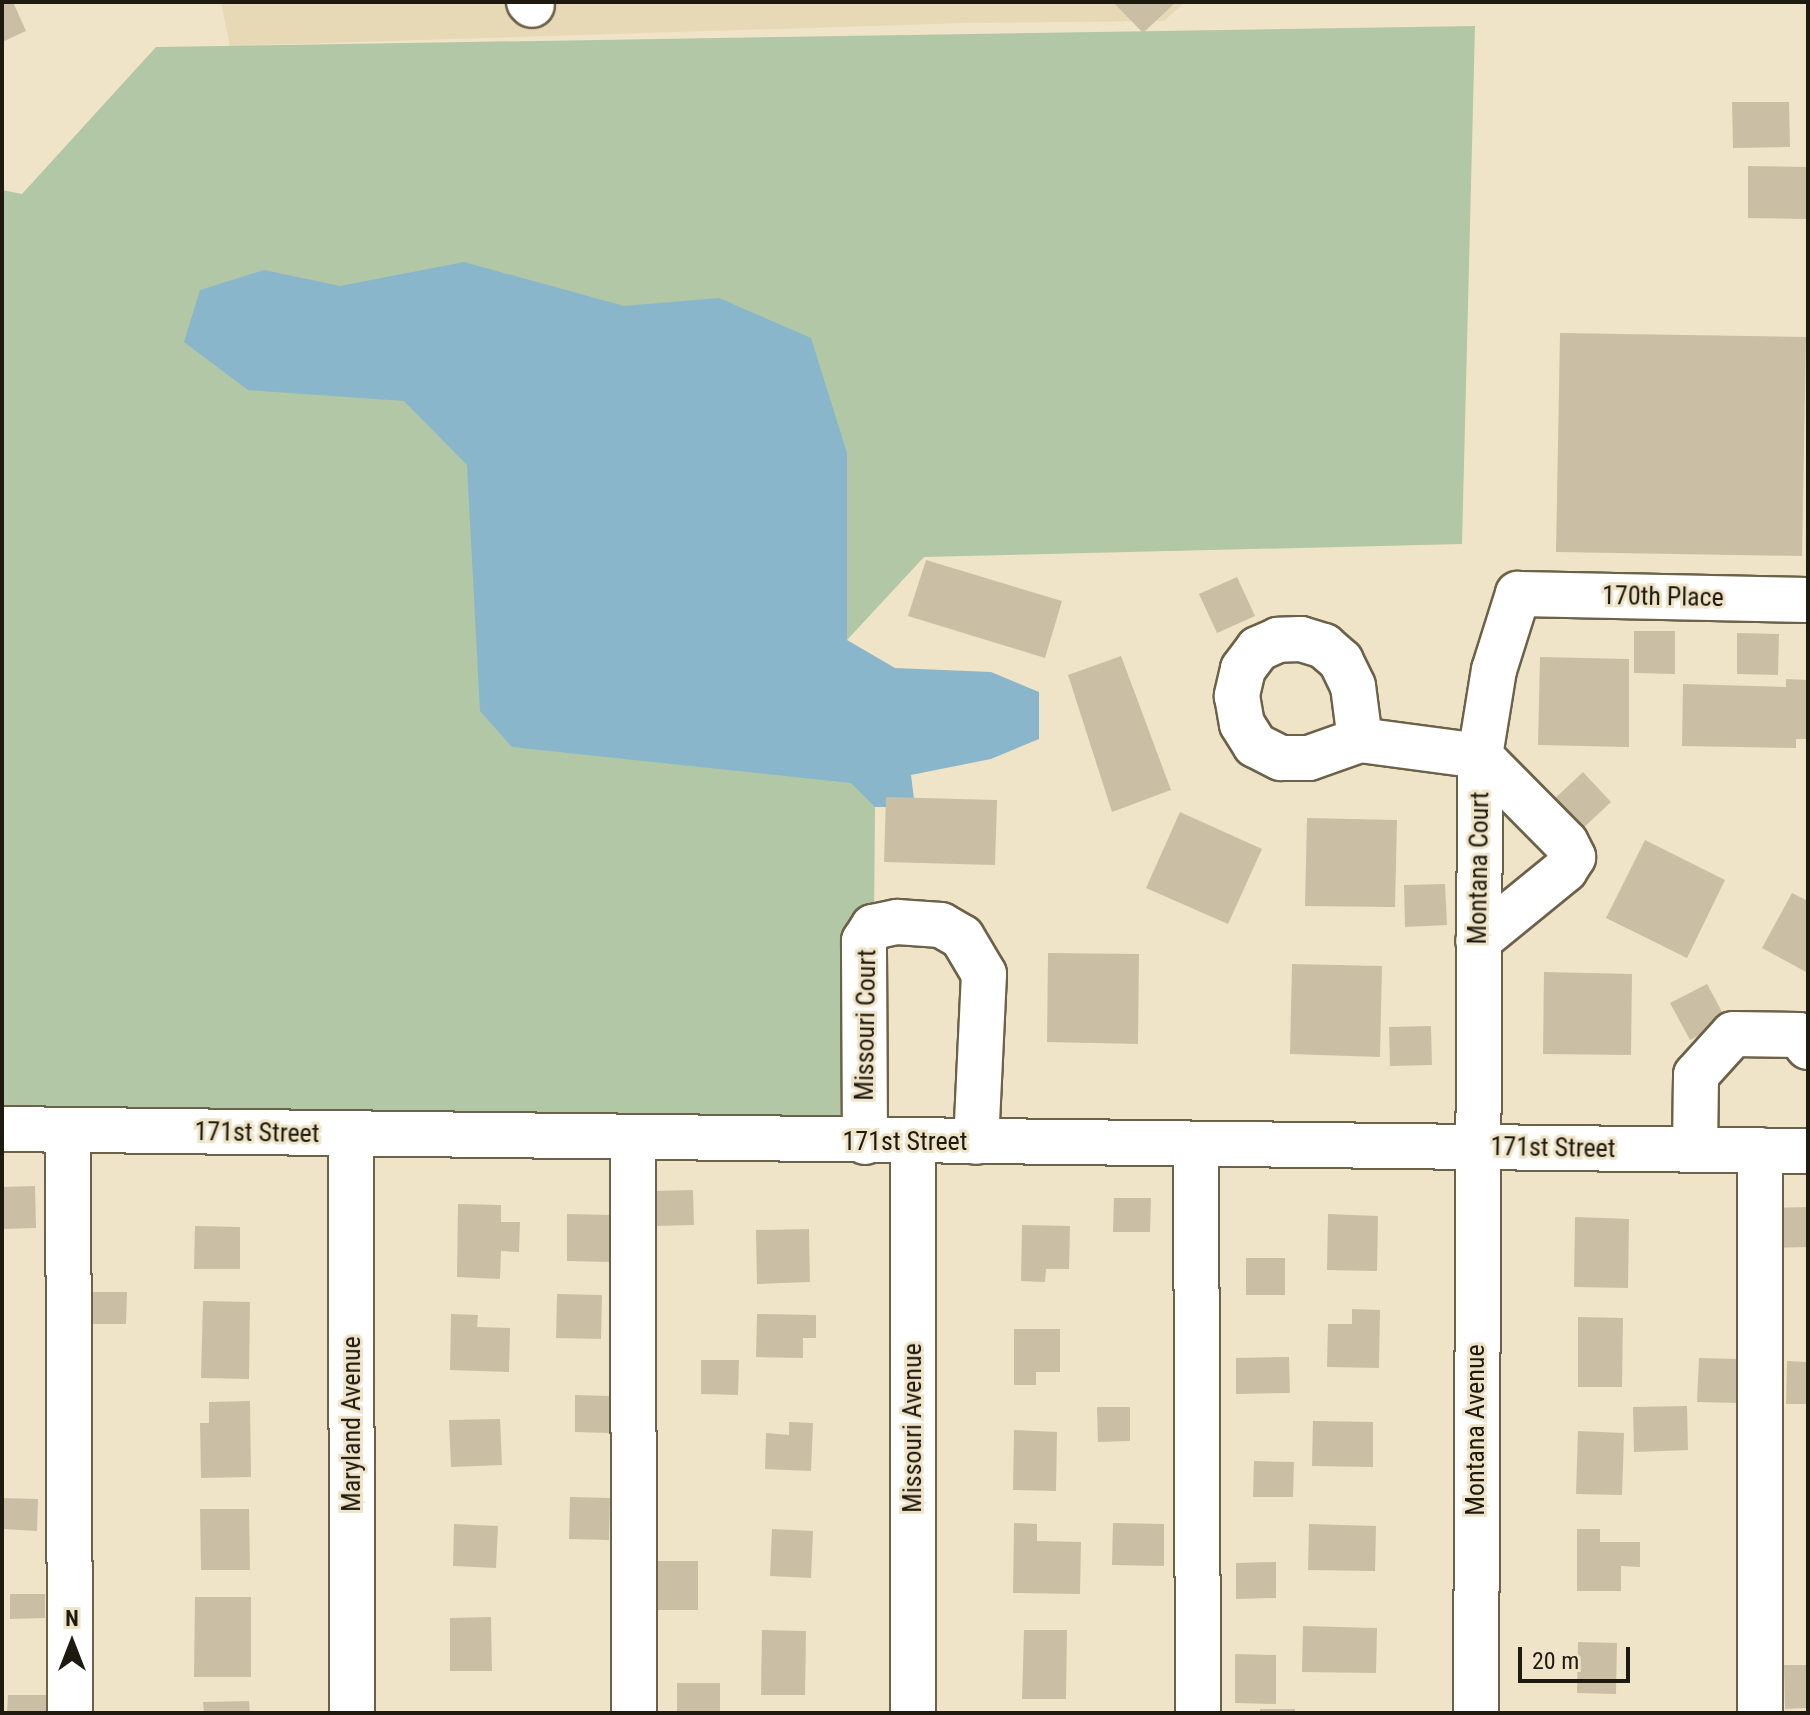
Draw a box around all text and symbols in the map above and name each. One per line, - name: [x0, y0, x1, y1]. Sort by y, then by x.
- street label: 170th Place: [1602, 580, 1724, 614]
- street label: Montana Court: [1462, 791, 1496, 945]
- street label: Missouri Court: [849, 949, 883, 1101]
- street label: 171st Street: [194, 1116, 320, 1150]
- street label: 171st Street: [843, 1126, 967, 1158]
- street label: 171st Street: [1490, 1131, 1616, 1165]
- street label: Maryland Avenue: [336, 1336, 368, 1512]
- street label: Missouri Avenue: [897, 1343, 929, 1513]
- street label: Montana Avenue: [1460, 1344, 1492, 1516]
- north arrow: [32, 1603, 112, 1683]
- text: N: [65, 1606, 79, 1631]
- scale bar: [1522, 1631, 1634, 1681]
- text: 20 m: [1532, 1647, 1579, 1675]

